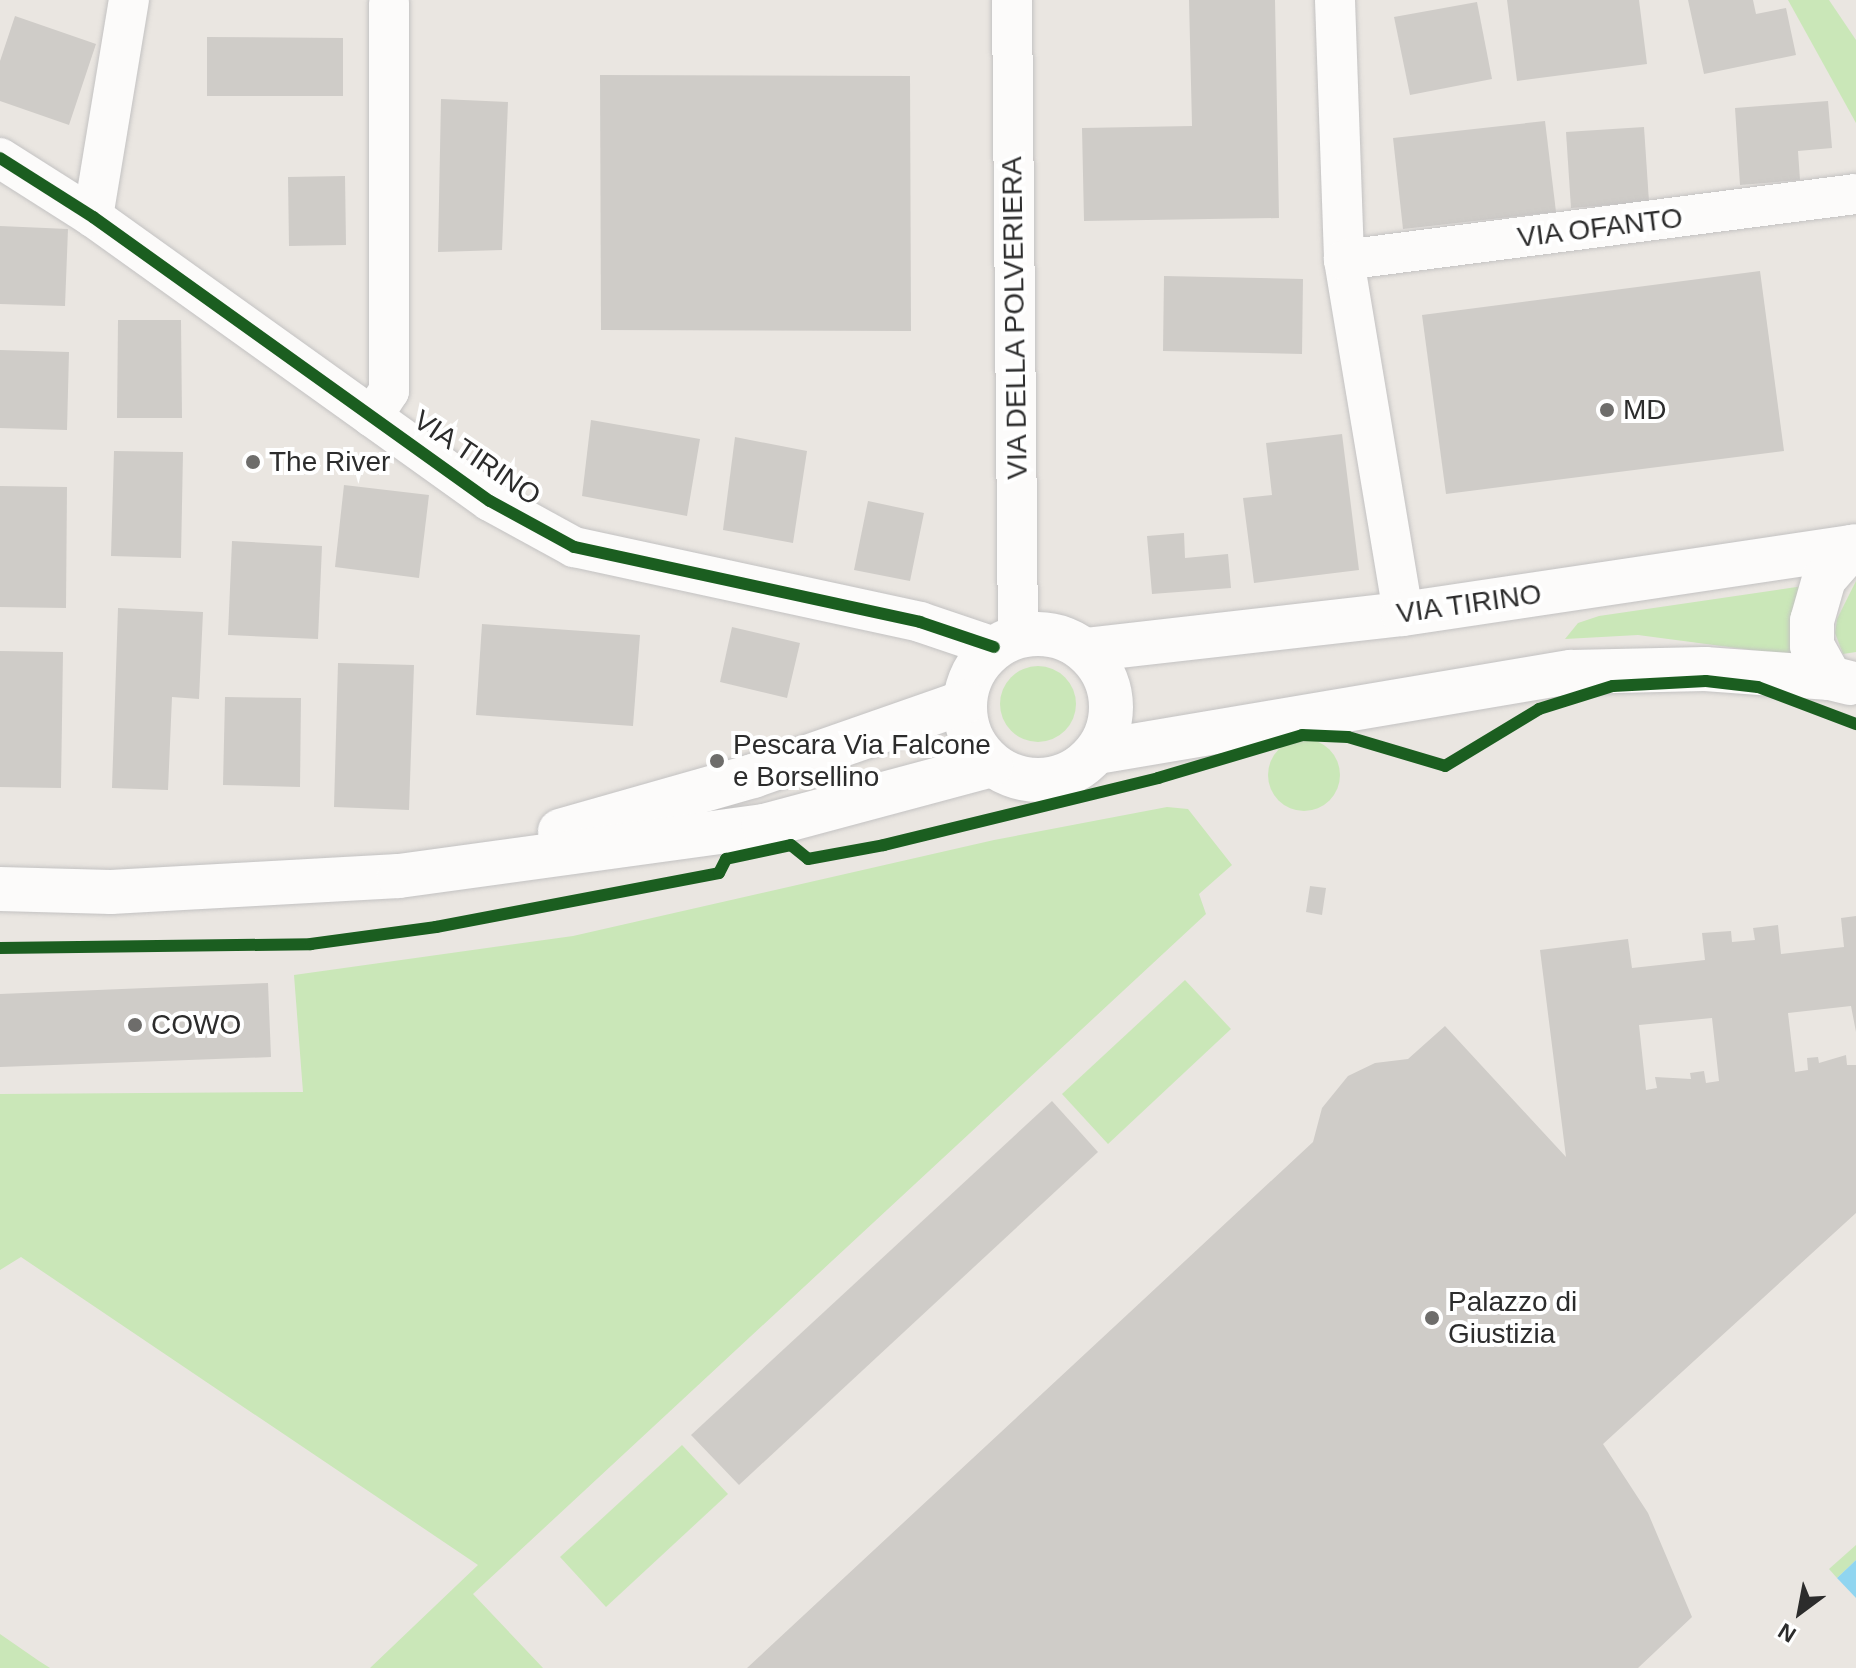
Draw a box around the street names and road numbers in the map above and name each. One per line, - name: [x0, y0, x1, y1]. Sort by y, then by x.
- street label: VIA DELLA POLVERIERA: [995, 155, 1035, 481]
- street label: VIA OFANTO: [1515, 201, 1685, 255]
- street label: VIA TIRINO: [406, 403, 548, 513]
- street label: VIA TIRINO: [1393, 577, 1545, 631]

